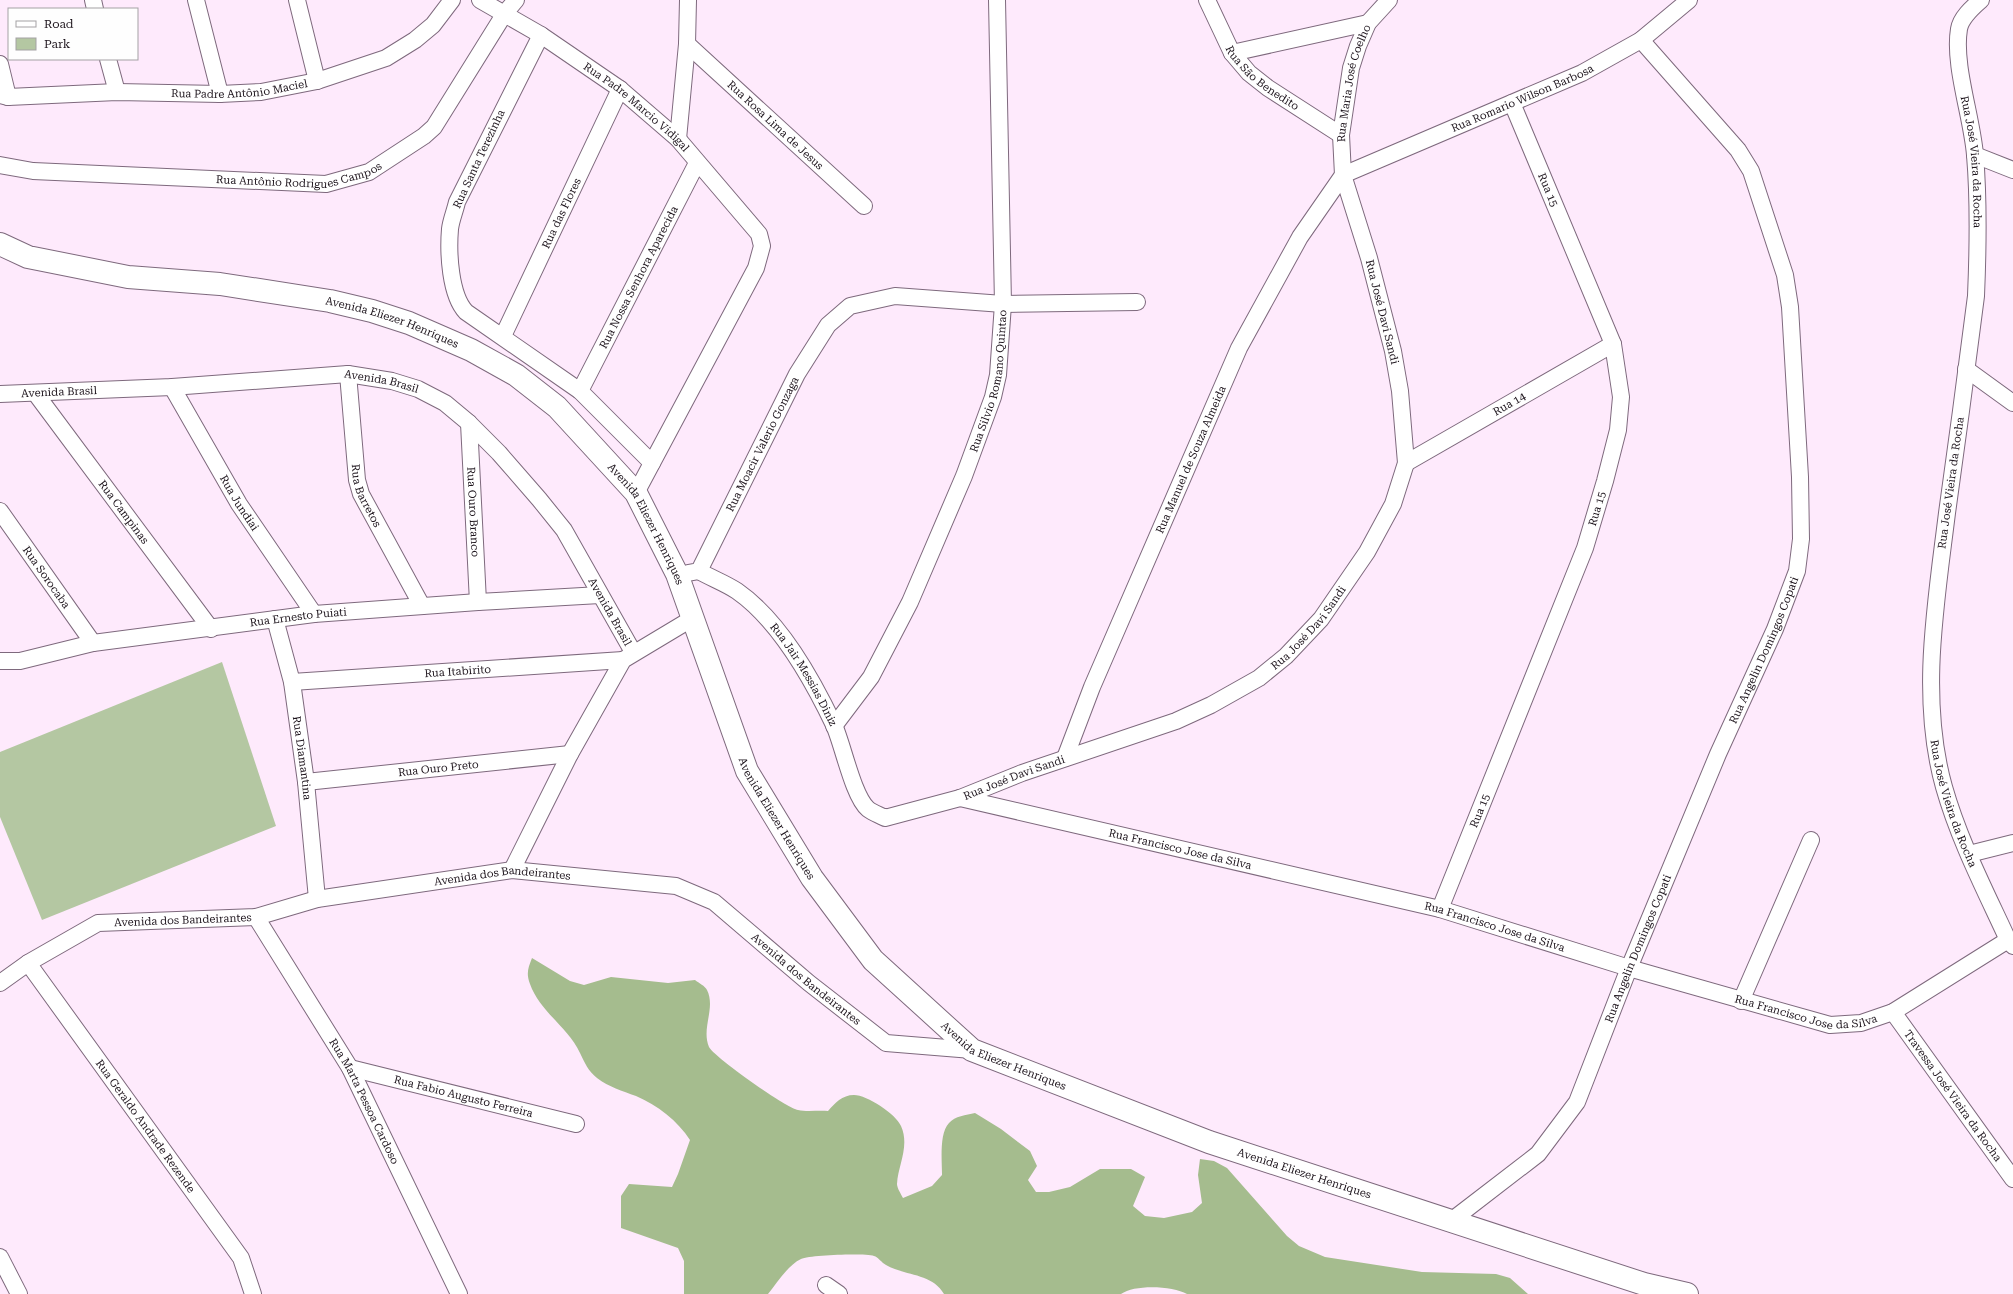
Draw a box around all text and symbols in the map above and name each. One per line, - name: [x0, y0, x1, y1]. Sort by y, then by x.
- legend: [8, 8, 138, 60]
- text: Road: [44, 17, 74, 31]
- street label: Rua Maria José Coelho: [1334, 22, 1373, 143]
- text: Park: [44, 37, 71, 51]
- street label: Rua São Benedito: [1223, 44, 1302, 113]
- street label: Rua Padre Marcio Vidigal: [581, 60, 692, 154]
- street label: Rua Romario Wilson Barbosa: [1449, 61, 1596, 135]
- street label: Rua Padre Antônio Maciel: [171, 76, 309, 101]
- street label: Rua Rosa Lima de Jesus: [725, 78, 826, 172]
- street label: Rua José Vieira da Rocha: [1958, 95, 1984, 228]
- street label: Rua Santa Terezinha: [450, 107, 508, 210]
- street label: Rua Antônio Rodrigues Campos: [216, 159, 384, 191]
- street label: Rua 15: [1535, 171, 1561, 209]
- street label: Rua das Flores: [539, 176, 583, 250]
- street label: Rua Nossa Senhora Aparecida: [596, 204, 680, 351]
- street label: Rua José Davi Sandi: [1363, 258, 1401, 366]
- street label: Avenida Eliezer Henriques: [325, 294, 461, 350]
- street label: Rua Silvio Romano Quintao: [967, 309, 1009, 454]
- street label: Avenida Brasil: [343, 367, 421, 396]
- street label: Rua Moacir Valerio Gonzaga: [723, 374, 801, 514]
- street label: Rua Manuel de Souza Almeida: [1153, 383, 1228, 535]
- street label: Avenida Brasil: [21, 384, 98, 400]
- street label: Rua 14: [1491, 389, 1528, 418]
- street label: Rua José Vieira da Rocha: [1935, 416, 1967, 550]
- street label: Avenida Eliezer Henriques: [605, 460, 687, 586]
- street label: Rua Barretos: [349, 463, 384, 529]
- street label: Rua Ouro Branco: [465, 466, 482, 558]
- street label: Rua Jundiai: [217, 473, 262, 533]
- street label: Rua Campinas: [96, 478, 152, 546]
- street label: Rua 15: [1585, 490, 1608, 528]
- street label: Rua Sorocaba: [20, 544, 73, 611]
- street label: Rua Angelin Domingos Copati: [1726, 574, 1801, 725]
- street label: Avenida Brasil: [586, 575, 635, 648]
- street label: Rua José Davi Sandi: [1268, 583, 1349, 672]
- street label: Rua Ernesto Puiati: [249, 605, 348, 629]
- street label: Rua Jair Messias Diniz: [768, 620, 840, 728]
- street label: Rua Itabirito: [424, 662, 492, 680]
- street label: Rua Diamantina: [290, 715, 314, 801]
- street label: Rua José Vieira da Rocha: [1928, 739, 1980, 869]
- street label: Rua José Davi Sandi: [961, 752, 1067, 802]
- street label: Avenida Eliezer Henriques: [736, 755, 818, 882]
- street label: Rua Ouro Preto: [397, 757, 479, 779]
- street label: Rua 15: [1467, 792, 1492, 829]
- street label: Rua Francisco Jose da Silva: [1107, 826, 1253, 872]
- street label: Avenida dos Bandeirantes: [433, 863, 571, 888]
- street label: Rua Angelin Domingos Copati: [1602, 872, 1674, 1024]
- street label: Rua Francisco Jose da Silva: [1423, 899, 1567, 954]
- street label: Avenida dos Bandeirantes: [114, 911, 252, 929]
- street label: Avenida dos Bandeirantes: [749, 930, 864, 1028]
- street label: Rua Francisco Jose da Silva: [1733, 992, 1879, 1032]
- street label: Avenida Eliezer Henriques: [938, 1019, 1068, 1092]
- street label: Travessa José Vieira da Rocha: [1901, 1027, 2005, 1164]
- street label: Rua Marta Pessoa Cardoso: [327, 1036, 402, 1166]
- street label: Rua Geraldo Andrade Rezende: [93, 1057, 198, 1195]
- street label: Rua Fabio Augusto Ferreira: [393, 1073, 534, 1120]
- street label: Avenida Eliezer Henriques: [1236, 1145, 1373, 1201]

